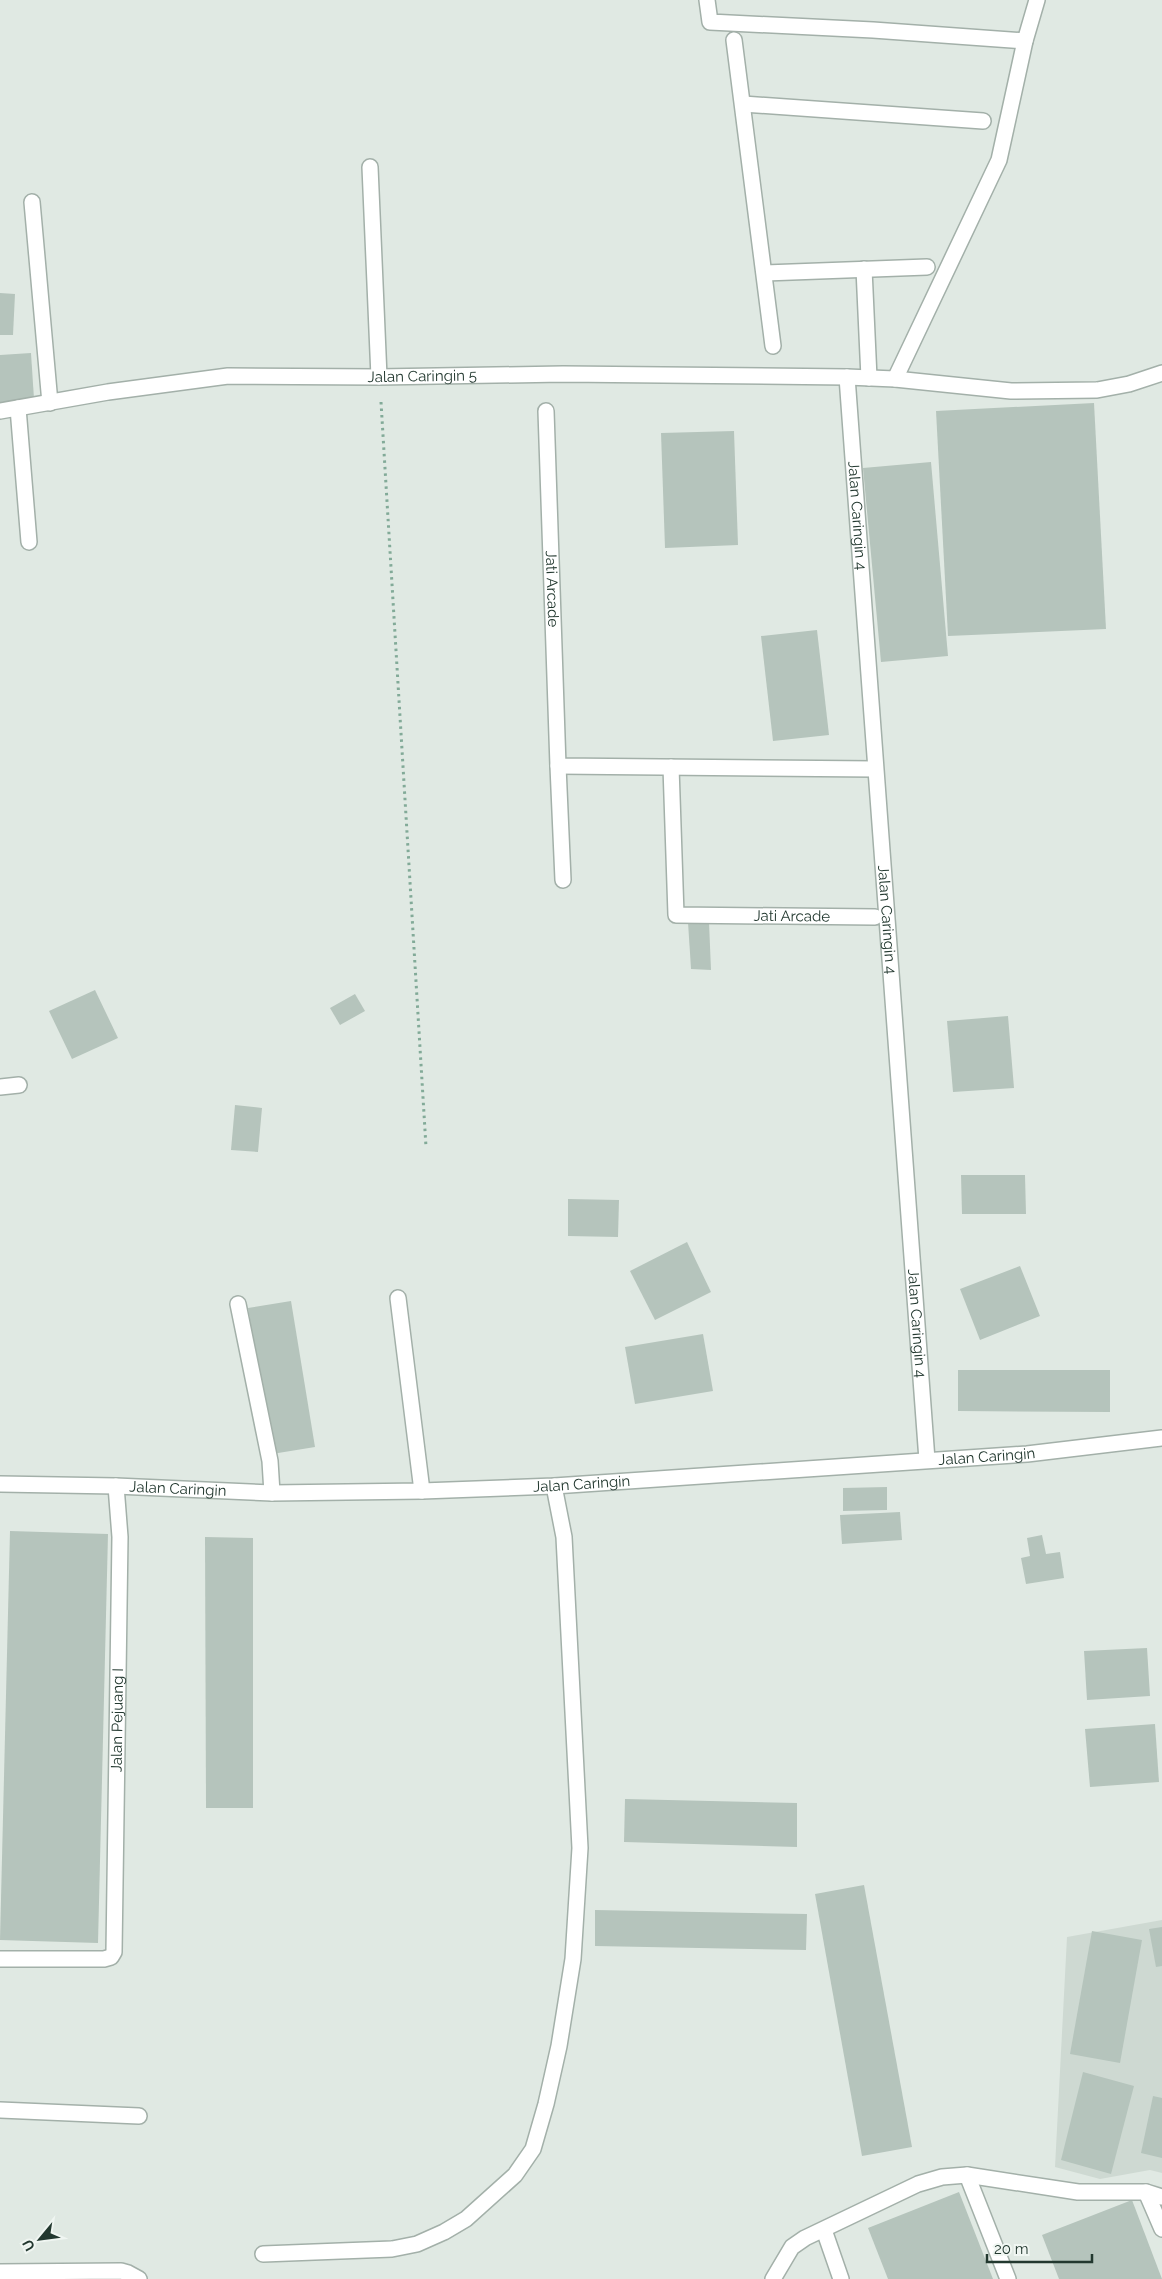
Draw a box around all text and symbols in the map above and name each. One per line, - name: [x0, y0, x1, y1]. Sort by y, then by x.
- street label: Jalan Caringin 5: [368, 366, 477, 386]
- street label: Jalan Caringin 4: [844, 460, 870, 571]
- street label: Jati Arcade: [542, 550, 562, 628]
- street label: Jalan Caringin 4: [874, 864, 900, 975]
- street label: Jati Arcade: [753, 907, 831, 926]
- street label: Jalan Caringin 4: [904, 1268, 930, 1379]
- street label: Jalan Caringin: [938, 1444, 1036, 1469]
- street label: Jalan Caringin: [533, 1472, 631, 1496]
- street label: Jalan Caringin: [129, 1478, 227, 1500]
- street label: Jalan Pejuang I: [108, 1668, 127, 1772]
- north arrow: [15, 2214, 65, 2264]
- scale bar: [987, 2232, 1092, 2264]
- text: U: [19, 2237, 38, 2254]
- text: 20 m: [994, 2240, 1029, 2258]

